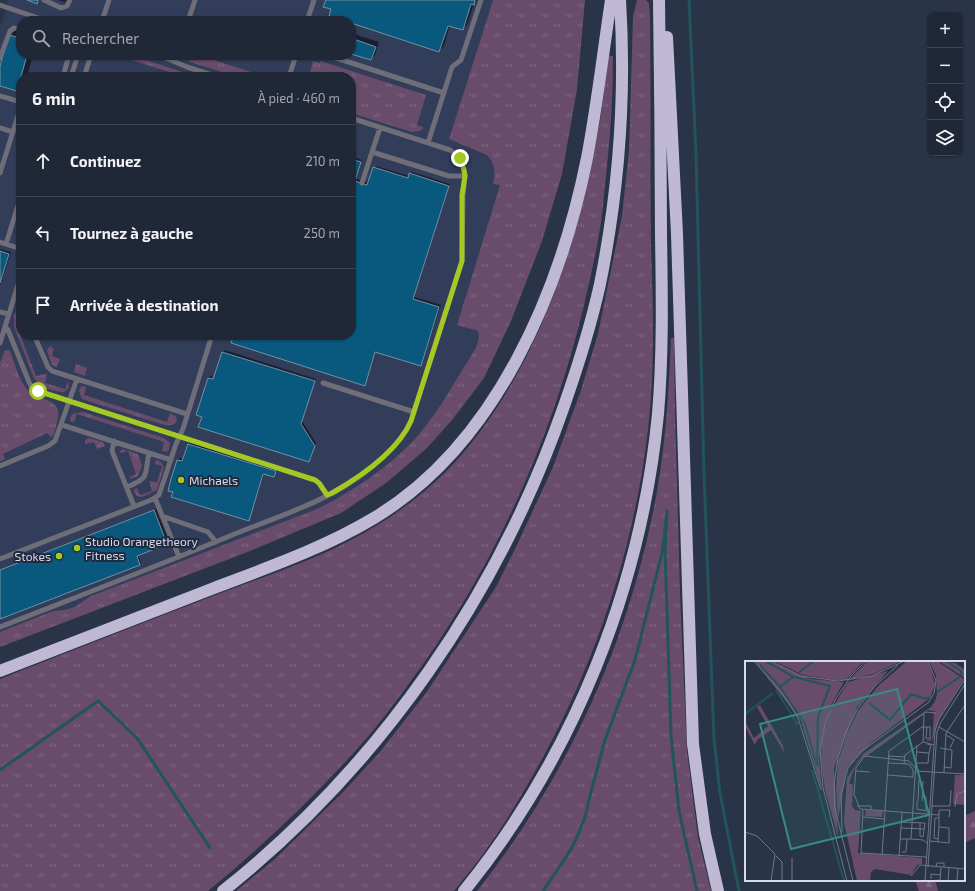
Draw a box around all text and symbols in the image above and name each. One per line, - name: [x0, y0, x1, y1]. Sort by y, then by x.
- map controls: [927, 12, 963, 156]
- button: +: [927, 12, 963, 48]
- search box: [16, 16, 356, 60]
- icon: search: [30, 27, 52, 49]
- text: Rechercher: [62, 29, 139, 47]
- button: −: [927, 48, 963, 84]
- button: locate: [927, 84, 963, 120]
- text: 6 min: [32, 88, 76, 108]
- text: À pied · 460 m: [258, 90, 340, 106]
- button: layers: [927, 120, 963, 156]
- route end: [451, 149, 469, 167]
- icon: ahead: [32, 150, 54, 172]
- text: Continuez: [70, 152, 141, 170]
- text: 210 m: [305, 153, 340, 169]
- icon: left: [32, 222, 54, 244]
- text: Tournez à gauche: [70, 224, 193, 242]
- text: 250 m: [304, 225, 340, 241]
- icon: arrive: [32, 294, 54, 316]
- text: Arrivée à destination: [70, 296, 218, 314]
- route start: [29, 382, 47, 400]
- place label: Michaels: [189, 473, 238, 487]
- marker: Michaels: [176, 475, 186, 485]
- place label: Studio Orangetheory Fitness: [85, 534, 199, 562]
- marker: Studio Orangetheory Fitness: [72, 543, 82, 553]
- place label: Stokes: [14, 549, 51, 563]
- marker: Stokes: [54, 551, 64, 561]
- inset map: [745, 661, 965, 881]

